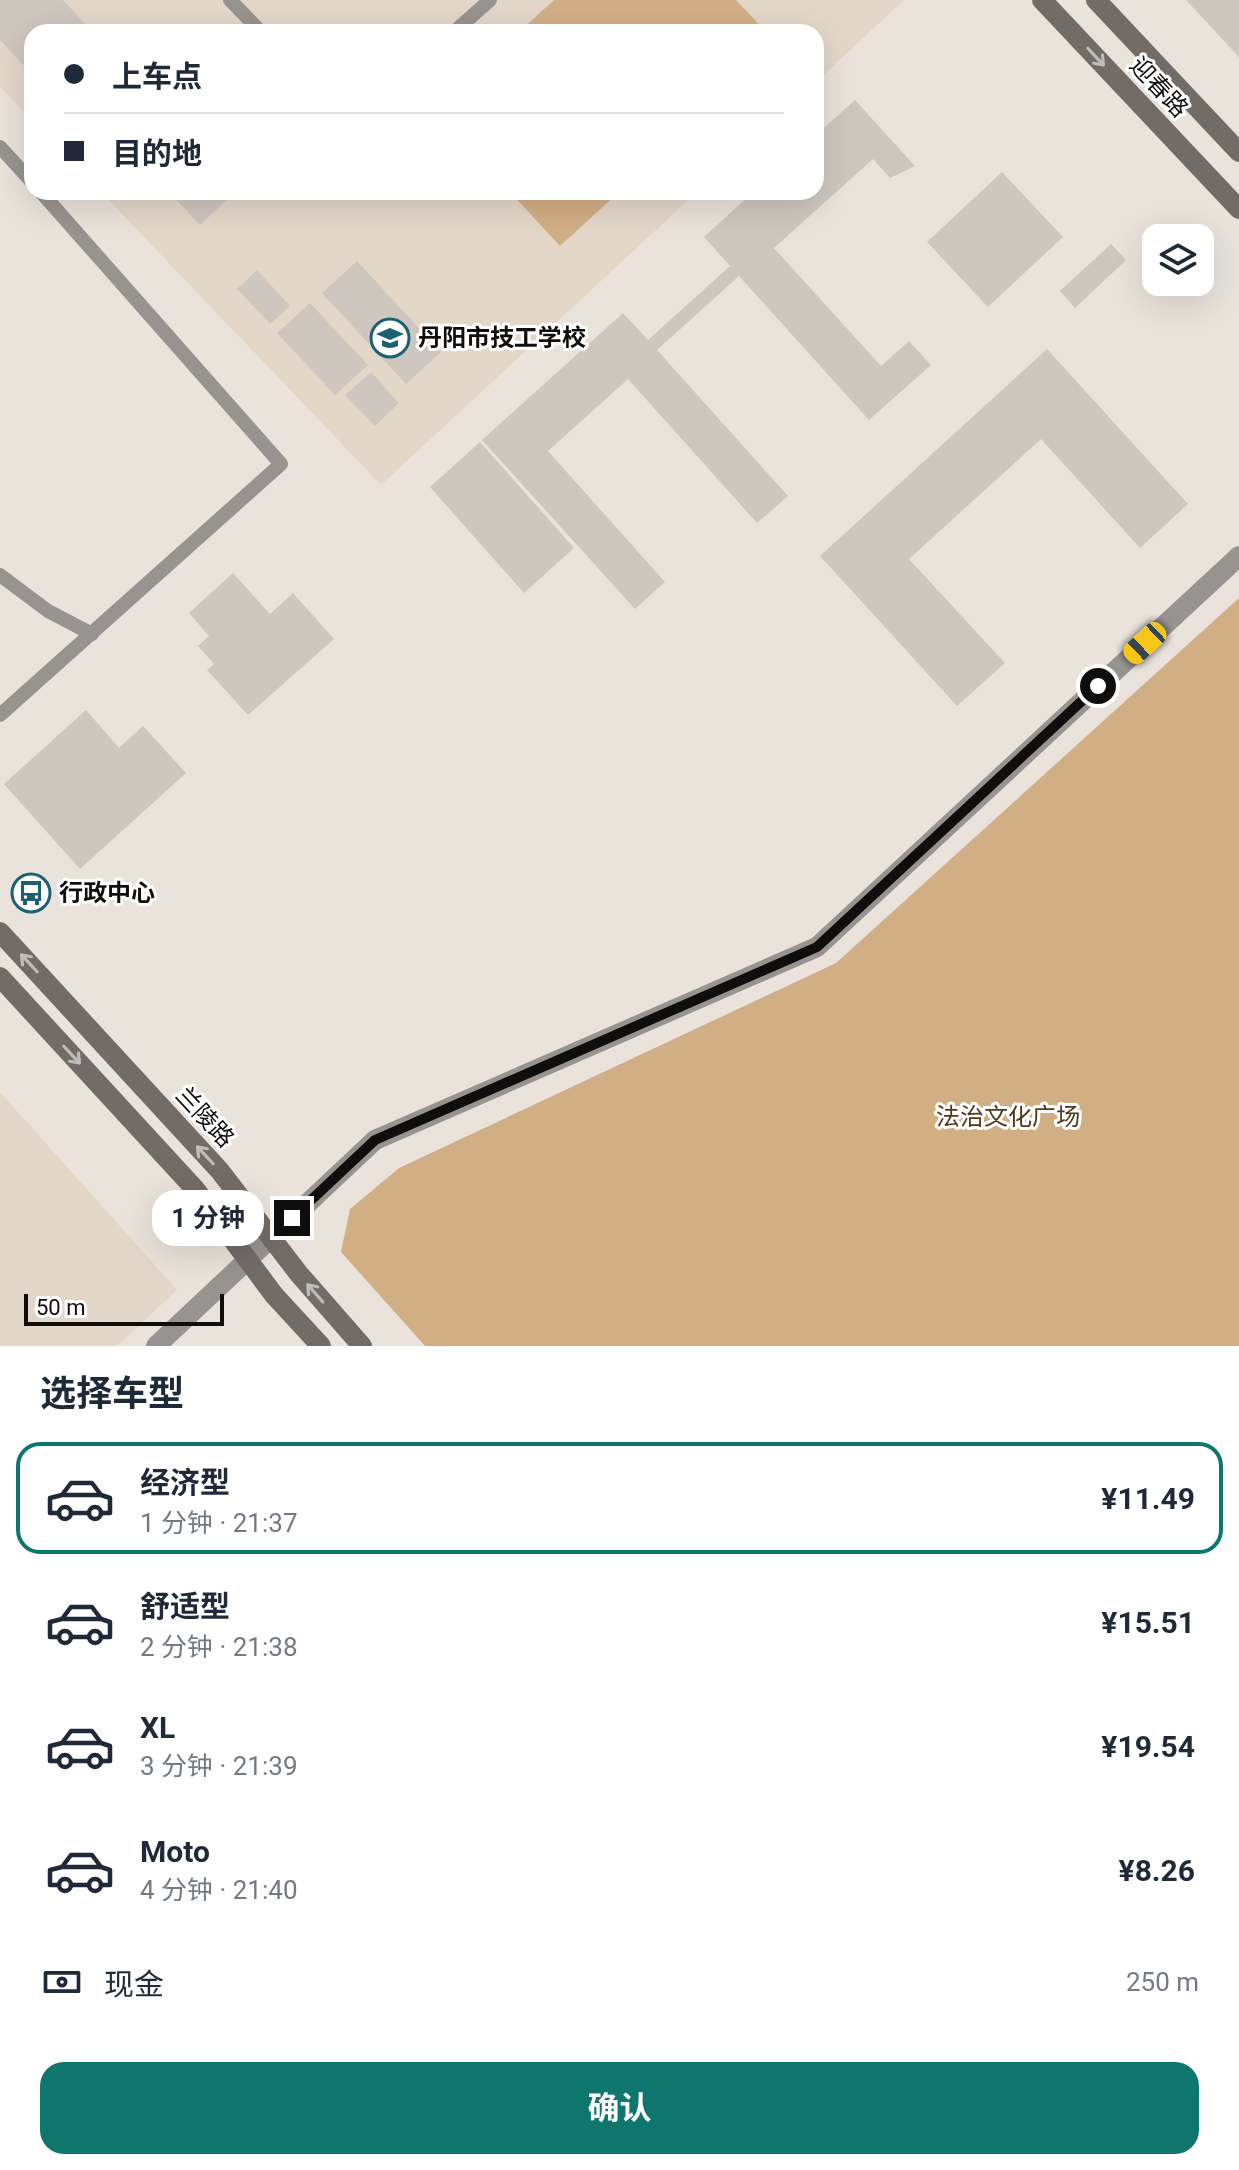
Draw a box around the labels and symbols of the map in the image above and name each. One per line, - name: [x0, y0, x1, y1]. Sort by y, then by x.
- one-way arrow: [1086, 47, 1105, 67]
- street label: 迎春路: [1124, 51, 1194, 123]
- school or university icon: 丹阳市技工学校: [369, 317, 411, 359]
- place label: 丹阳市技工学校: [418, 324, 586, 352]
- car: [1119, 618, 1171, 668]
- route start: [1080, 668, 1116, 704]
- bus stop icon: 行政中心: [10, 872, 52, 914]
- place label: 行政中心: [59, 879, 155, 907]
- one-way arrow: [21, 954, 39, 974]
- one-way arrow: [62, 1045, 80, 1065]
- street label: 兰陵路: [170, 1081, 240, 1153]
- park label: 法治文化广场: [936, 1103, 1080, 1131]
- one-way arrow: [195, 1145, 214, 1165]
- callout: 1 分钟: [152, 1190, 264, 1246]
- route end: [274, 1200, 310, 1236]
- one-way arrow: [307, 1283, 325, 1303]
- scale bar: [24, 1290, 224, 1326]

